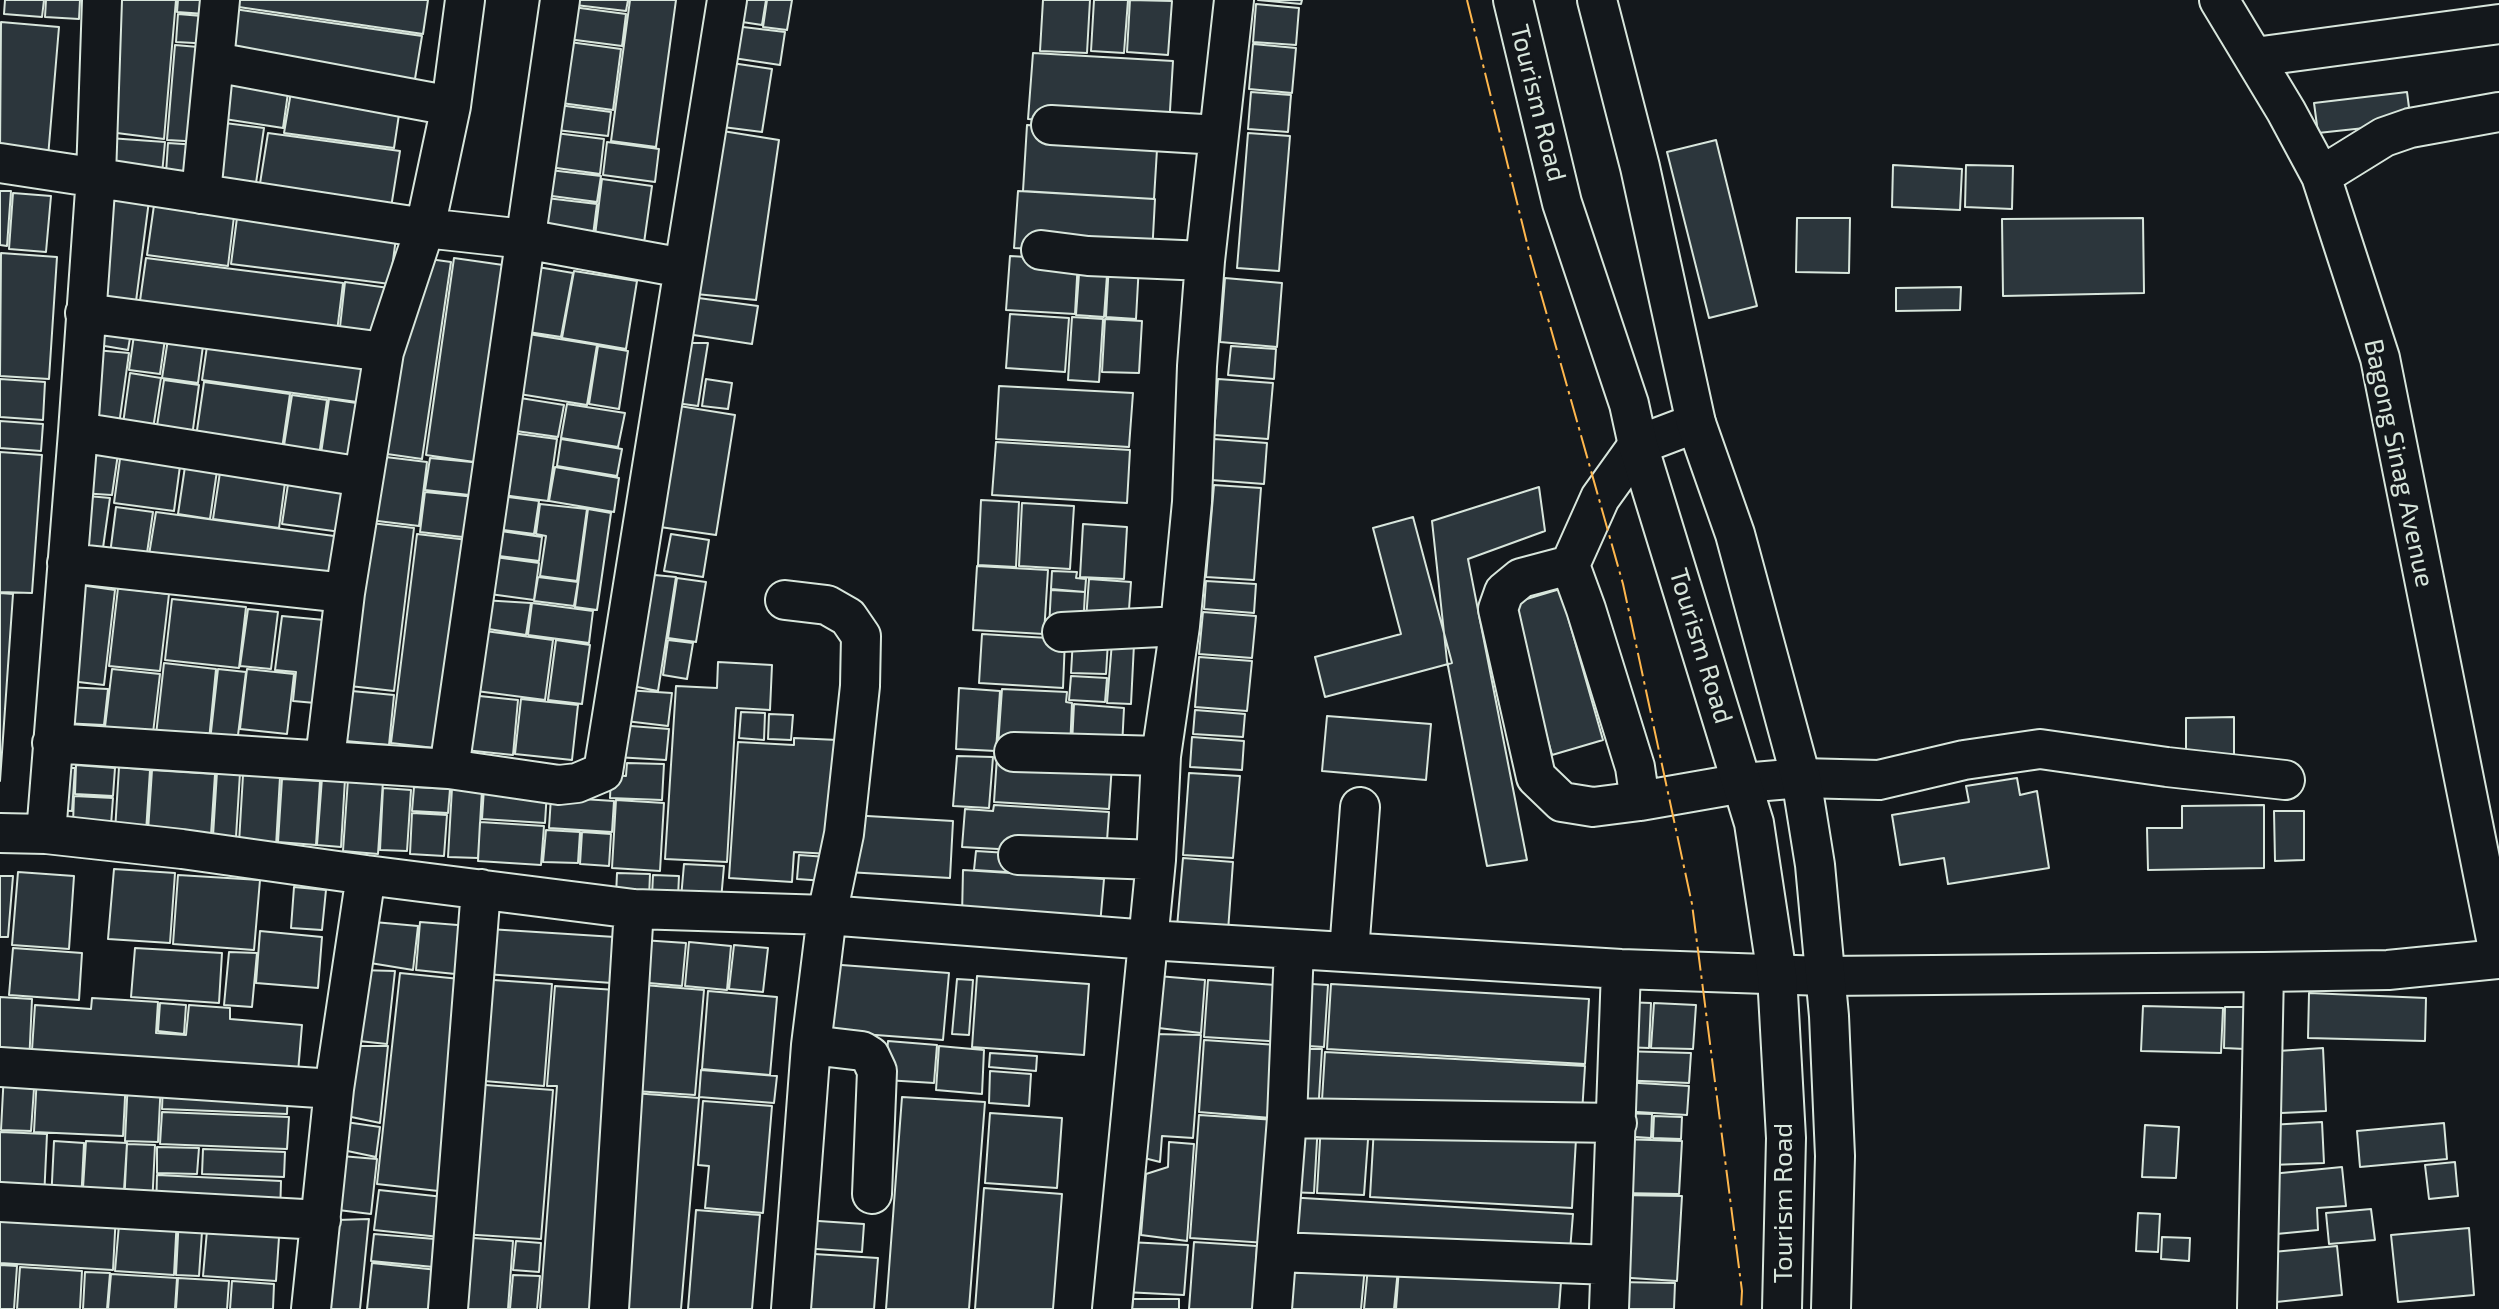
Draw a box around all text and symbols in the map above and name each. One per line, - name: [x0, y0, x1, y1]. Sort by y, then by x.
- street label: Tourism Road: [1503, 21, 1573, 185]
- street label: Bagong Sinag Avenue: [2357, 336, 2441, 590]
- street label: Tourism Road: [1663, 565, 1739, 727]
- street label: Tourism Road: [1767, 1123, 1799, 1283]

